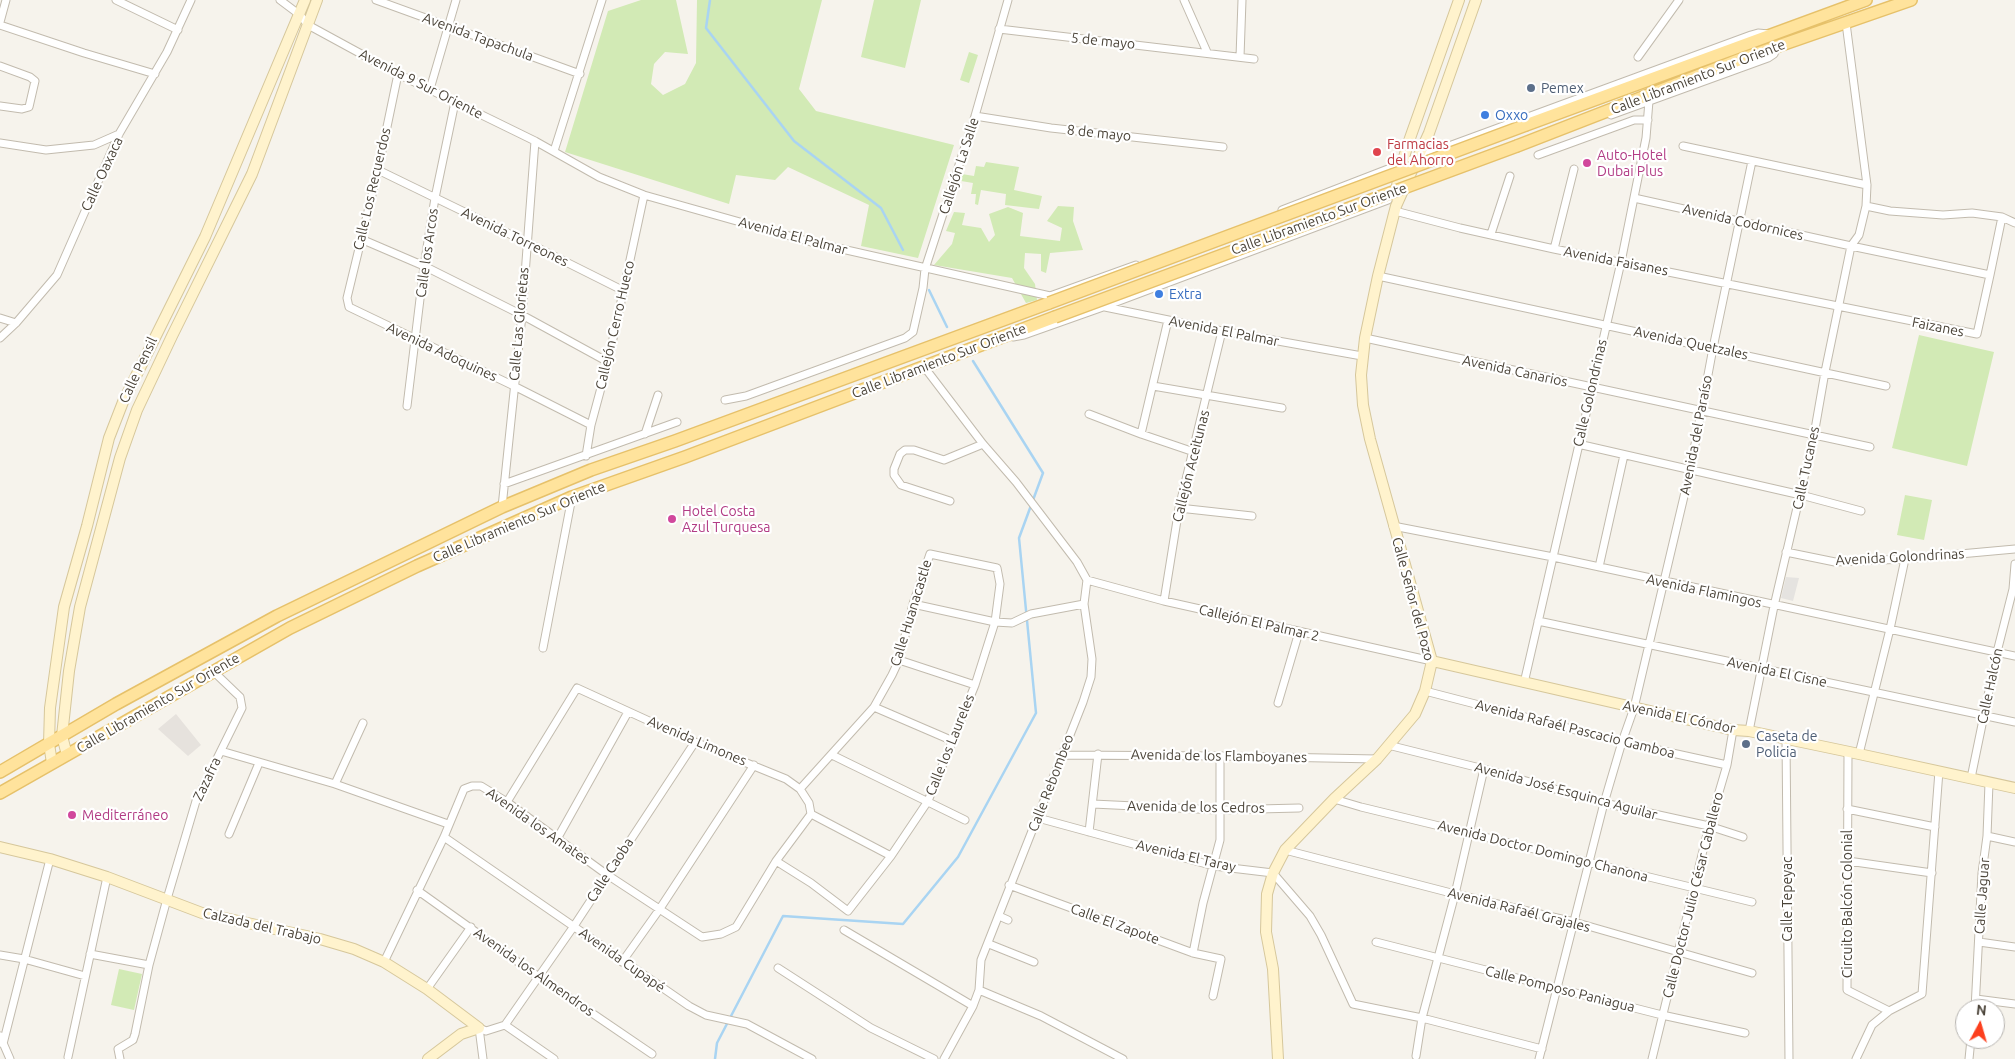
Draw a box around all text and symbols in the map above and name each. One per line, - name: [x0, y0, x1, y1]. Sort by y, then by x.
- street label: Avenida Tapachula: [420, 9, 536, 65]
- street label: 5 de mayo: [1070, 29, 1136, 53]
- street label: Calle Libramiento Sur Oriente: [1608, 36, 1788, 118]
- street label: Avenida 9 Sur Oriente: [356, 45, 486, 123]
- place label: Pemex: [1541, 80, 1584, 96]
- marker: Pemex: [1525, 82, 1537, 94]
- place label: Oxxo: [1495, 107, 1528, 123]
- marker: Oxxo: [1479, 109, 1491, 121]
- street label: Callejón La Salle: [935, 115, 983, 217]
- street label: 8 de mayo: [1066, 121, 1132, 145]
- street label: Calle Los Recuerdos: [350, 126, 394, 252]
- street label: Calle Oaxaca: [77, 134, 127, 214]
- place label: Farmacias del Ahorro: [1387, 136, 1454, 168]
- marker: Farmacias del Ahorro: [1371, 146, 1383, 158]
- place label: Auto-Hotel Dubai Plus: [1597, 147, 1667, 180]
- marker: Auto-Hotel Dubai Plus: [1581, 157, 1593, 169]
- street label: Calle Libramiento Sur Oriente: [1229, 179, 1409, 259]
- street label: Avenida Codornices: [1681, 200, 1805, 244]
- street label: Avenida Torreones: [459, 204, 571, 270]
- street label: Calle los Arcos: [412, 207, 442, 299]
- street label: Avenida El Palmar: [737, 213, 849, 259]
- street label: Avenida Faisanes: [1562, 243, 1670, 279]
- street label: Callejón Cerro Hueco: [592, 259, 638, 391]
- street label: Calle Las Glorietas: [506, 266, 532, 382]
- place label: Extra: [1169, 286, 1202, 302]
- marker: Extra: [1153, 288, 1165, 300]
- street label: Avenida El Palmar: [1167, 312, 1281, 350]
- street label: Faizanes: [1910, 314, 1966, 340]
- street label: Avenida Adoquines: [384, 319, 500, 385]
- street label: Calle Libramiento Sur Oriente: [849, 320, 1029, 402]
- street label: Avenida Quetzales: [1632, 323, 1750, 363]
- street label: Calle Pensil: [115, 334, 161, 406]
- street label: Calle Golondrinas: [1569, 338, 1611, 448]
- street label: Avenida Canarios: [1461, 352, 1569, 390]
- street label: Avenida del Paraíso: [1676, 374, 1716, 496]
- street label: Callejón Aceitunas: [1169, 408, 1213, 524]
- street label: Calle Tucanes: [1789, 425, 1823, 511]
- street label: Calle Libramiento Sur Oriente: [430, 478, 608, 566]
- place label: Hotel Costa Azul Turquesa: [682, 503, 770, 536]
- marker: Hotel Costa Azul Turquesa: [666, 513, 678, 525]
- street label: Calle Señor del Pozo: [1388, 535, 1438, 663]
- street label: Avenida Golondrinas: [1835, 545, 1965, 569]
- street label: Calle Huanacastle: [887, 558, 935, 668]
- street label: Avenida Flamingos: [1645, 571, 1763, 611]
- street label: Callejón El Palmar 2: [1197, 601, 1321, 645]
- street label: Calle Halcón: [1974, 646, 2006, 726]
- street label: Calle Libramiento Sur Oriente: [73, 649, 243, 757]
- street label: Avenida El Cisne: [1725, 653, 1829, 691]
- street label: Calle los Laureles: [922, 692, 978, 798]
- street label: Avenida Rafaél Pascacio Gamboa: [1473, 696, 1677, 762]
- street label: Avenida El Cóndor: [1621, 697, 1737, 737]
- street label: Avenida Limones: [645, 713, 749, 769]
- place label: Caseta de Policia: [1756, 728, 1817, 760]
- street label: Calle Rebombeo: [1025, 732, 1077, 834]
- marker: Caseta de Policia: [1740, 738, 1752, 750]
- street label: Avenida de los Flamboyanes: [1131, 746, 1307, 766]
- street label: Zazafra: [190, 754, 224, 804]
- street label: Avenida José Esquinca Aguilar: [1473, 758, 1659, 824]
- street label: Avenida los Amates: [483, 784, 593, 868]
- street label: Calle Doctor Julio César Caballero: [1659, 790, 1727, 1000]
- street label: Avenida de los Cedros: [1127, 797, 1265, 817]
- place label: Mediterráneo: [82, 807, 168, 823]
- marker: Mediterráneo: [66, 809, 78, 821]
- street label: Avenida Doctor Domingo Chanona: [1436, 817, 1650, 885]
- street label: Circuito Balcón Colonial: [1839, 830, 1855, 978]
- street label: Calle Caoba: [583, 835, 637, 905]
- street label: Avenida El Taray: [1135, 836, 1237, 876]
- street label: Calle Tepeyac: [1779, 856, 1795, 942]
- street label: Calle Jaguar: [1971, 857, 1993, 935]
- street label: Avenida Rafaél Grajales: [1446, 884, 1592, 936]
- street label: Calle El Zapote: [1068, 900, 1162, 948]
- street label: Calzada del Trabajo: [201, 904, 323, 948]
- street label: Avenida los Almendros: [471, 924, 597, 1020]
- street label: Avenida Cupapé: [576, 924, 668, 996]
- street label: Calle Pomposo Paniagua: [1483, 962, 1637, 1016]
- north arrow: [1955, 999, 2005, 1049]
- text: N: [1975, 1002, 1987, 1019]

